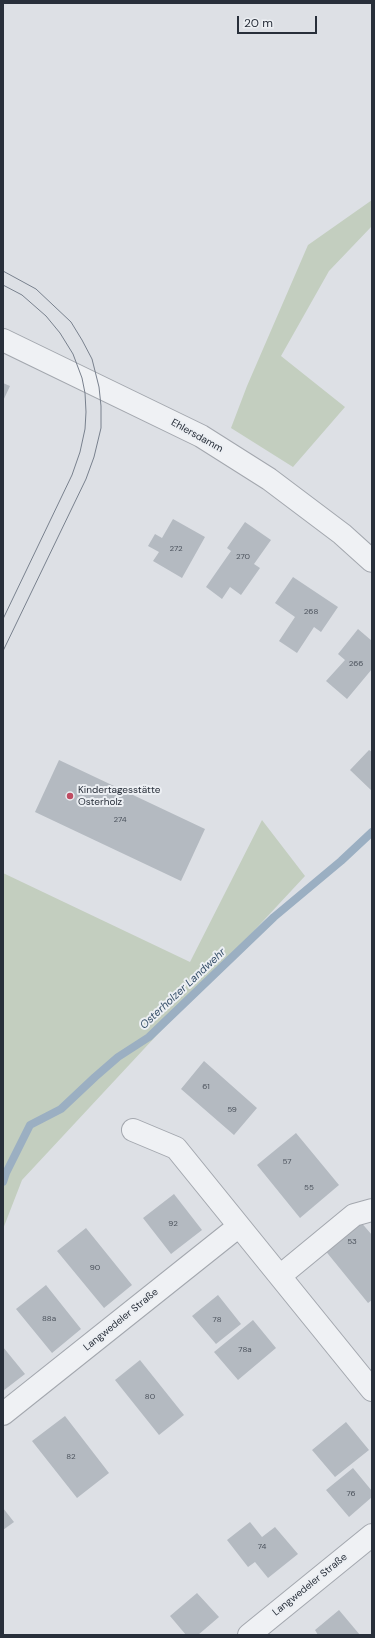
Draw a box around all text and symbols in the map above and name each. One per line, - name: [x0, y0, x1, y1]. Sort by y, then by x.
- scale bar: [239, 8, 319, 34]
- text: 20 m: [244, 15, 273, 31]
- street label: Ehlersdamm: [169, 417, 225, 455]
- house number: 272: [169, 544, 183, 554]
- house number: 270: [236, 552, 250, 562]
- house number: 268: [304, 607, 318, 617]
- house number: 266: [349, 659, 363, 669]
- place label: Kindertagesstätte Osterholz: [78, 784, 160, 808]
- marker: Kindertagesstätte Osterholz: [65, 791, 75, 801]
- house number: 274: [113, 815, 127, 825]
- water label: Osterholzer Landwehr: [137, 946, 229, 1032]
- house number: 61: [202, 1082, 210, 1092]
- house number: 59: [227, 1105, 237, 1115]
- house number: 57: [282, 1157, 292, 1167]
- house number: 55: [304, 1183, 314, 1193]
- house number: 92: [168, 1219, 178, 1229]
- house number: 53: [347, 1237, 357, 1247]
- house number: 90: [90, 1263, 100, 1273]
- street label: Langwedeler Straße: [81, 1286, 161, 1354]
- house number: 88a: [42, 1314, 56, 1324]
- house number: 78: [213, 1315, 221, 1325]
- house number: 78a: [238, 1345, 252, 1355]
- house number: 80: [145, 1392, 155, 1402]
- house number: 82: [66, 1452, 76, 1462]
- house number: 76: [346, 1489, 356, 1499]
- house number: 74: [258, 1542, 266, 1552]
- street label: Langwedeler Straße: [270, 1551, 350, 1619]

